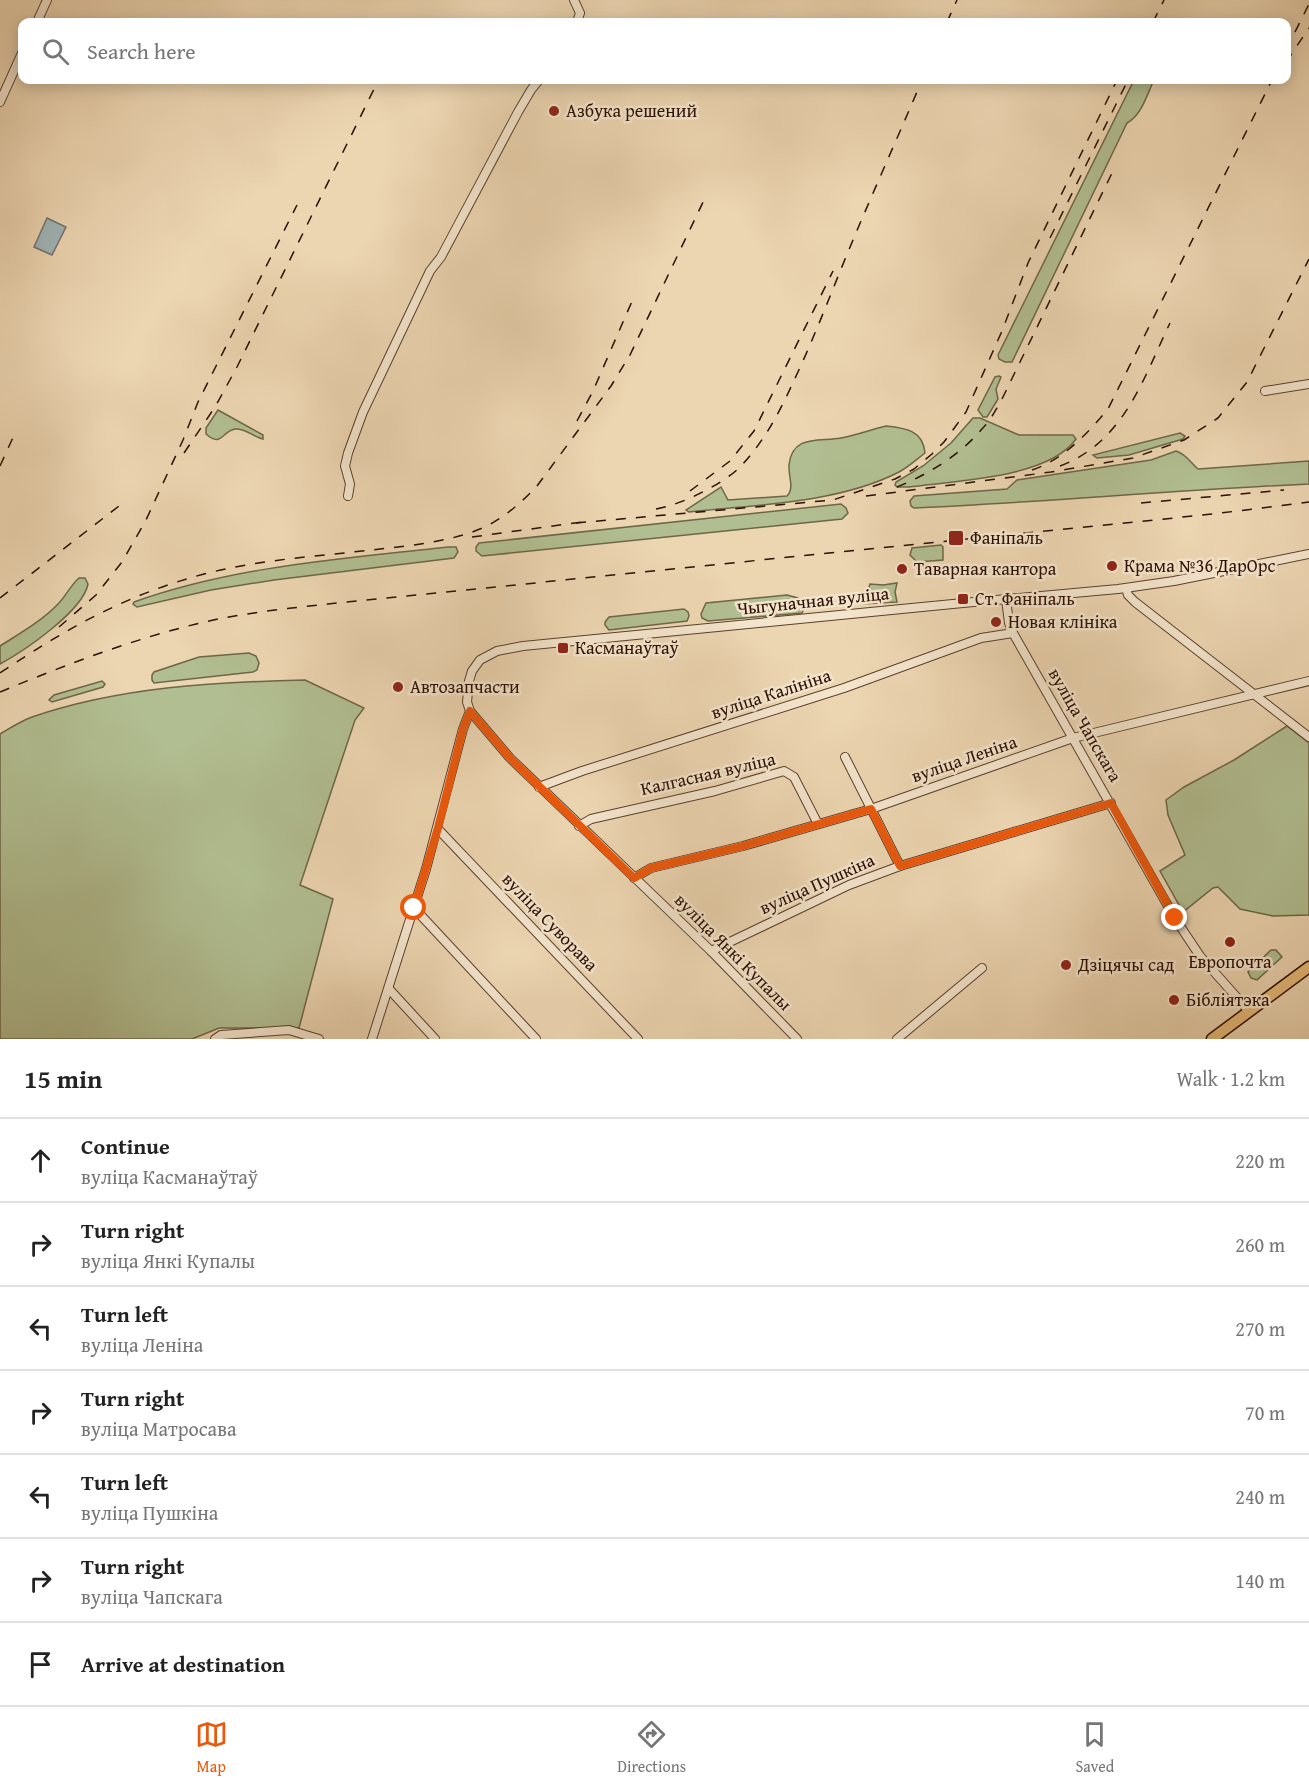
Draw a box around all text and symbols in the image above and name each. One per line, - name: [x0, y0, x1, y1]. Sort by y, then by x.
- search box: [18, 18, 1291, 84]
- icon: search: [39, 35, 72, 68]
- text: Search here: [87, 35, 196, 67]
- place label: Азбука решений: [566, 97, 697, 124]
- marker: Азбука решений: [547, 104, 561, 118]
- place label: Фаніпаль: [970, 524, 1043, 551]
- marker: Фаніпаль: [947, 529, 965, 547]
- place label: Крама №36 ДарОрс: [1124, 552, 1275, 579]
- place label: Таварная кантора: [914, 555, 1057, 582]
- marker: Крама №36 ДарОрс: [1105, 559, 1119, 573]
- marker: Таварная кантора: [895, 562, 909, 576]
- street label: Чыгуначная вуліца: [736, 579, 891, 622]
- place label: Ст. Фаніпаль: [975, 585, 1075, 612]
- marker: Ст. Фаніпаль: [956, 592, 970, 606]
- place label: Новая клініка: [1008, 608, 1118, 635]
- marker: Новая клініка: [989, 615, 1003, 629]
- place label: Касманаўтаў: [575, 634, 679, 661]
- marker: Касманаўтаў: [556, 641, 570, 655]
- street label: вуліца Калініна: [707, 661, 835, 726]
- street label: вуліца Чапскага: [1042, 663, 1129, 787]
- place label: Автозапчасти: [410, 673, 520, 700]
- marker: Автозапчасти: [391, 680, 405, 694]
- street label: вуліца Леніна: [907, 728, 1021, 789]
- street label: Калгасная вуліца: [638, 745, 778, 802]
- street label: вуліца Пушкіна: [755, 846, 879, 921]
- street label: вуліца Суворава: [496, 866, 605, 977]
- street label: вуліца Янкі Купалы: [668, 887, 799, 1017]
- route start: [400, 894, 426, 920]
- route end: [1161, 904, 1187, 930]
- marker: Европочта: [1223, 935, 1237, 949]
- place label: Европочта: [1188, 948, 1272, 975]
- place label: Дзіцячы сад: [1077, 951, 1174, 978]
- marker: Дзіцячы сад: [1059, 958, 1073, 972]
- place label: Бібліятэка: [1186, 986, 1270, 1013]
- marker: Бібліятэка: [1167, 993, 1181, 1007]
- text: 15 min: [24, 1059, 102, 1098]
- text: Walk · 1.2 km: [1176, 1064, 1285, 1093]
- text: Continue: [81, 1130, 170, 1162]
- icon: ahead: [24, 1144, 57, 1177]
- text: 220 m: [1235, 1146, 1285, 1175]
- text: вуліца Касманаўтаў: [81, 1162, 258, 1191]
- text: Turn right: [81, 1214, 184, 1246]
- icon: right: [24, 1228, 57, 1261]
- text: 260 m: [1235, 1230, 1285, 1259]
- text: вуліца Янкі Купалы: [81, 1246, 255, 1275]
- text: Turn left: [81, 1298, 168, 1330]
- icon: left: [24, 1312, 57, 1345]
- text: 270 m: [1235, 1314, 1285, 1343]
- text: вуліца Леніна: [81, 1330, 203, 1359]
- text: Turn right: [81, 1382, 184, 1414]
- icon: right: [24, 1396, 57, 1429]
- text: 70 m: [1245, 1398, 1285, 1427]
- text: вуліца Матросава: [81, 1414, 236, 1443]
- text: Turn left: [81, 1466, 168, 1498]
- icon: left: [24, 1480, 57, 1513]
- text: 240 m: [1235, 1482, 1285, 1511]
- text: вуліца Пушкіна: [81, 1498, 218, 1527]
- text: Turn right: [81, 1550, 184, 1582]
- icon: right: [24, 1564, 57, 1597]
- text: 140 m: [1235, 1566, 1285, 1595]
- text: вуліца Чапскага: [81, 1582, 223, 1611]
- icon: arrive: [24, 1648, 57, 1681]
- text: Arrive at destination: [81, 1648, 285, 1680]
- tab: Map: [195, 1718, 228, 1778]
- tab: Directions: [617, 1718, 686, 1778]
- tab: Saved: [1075, 1718, 1114, 1778]

